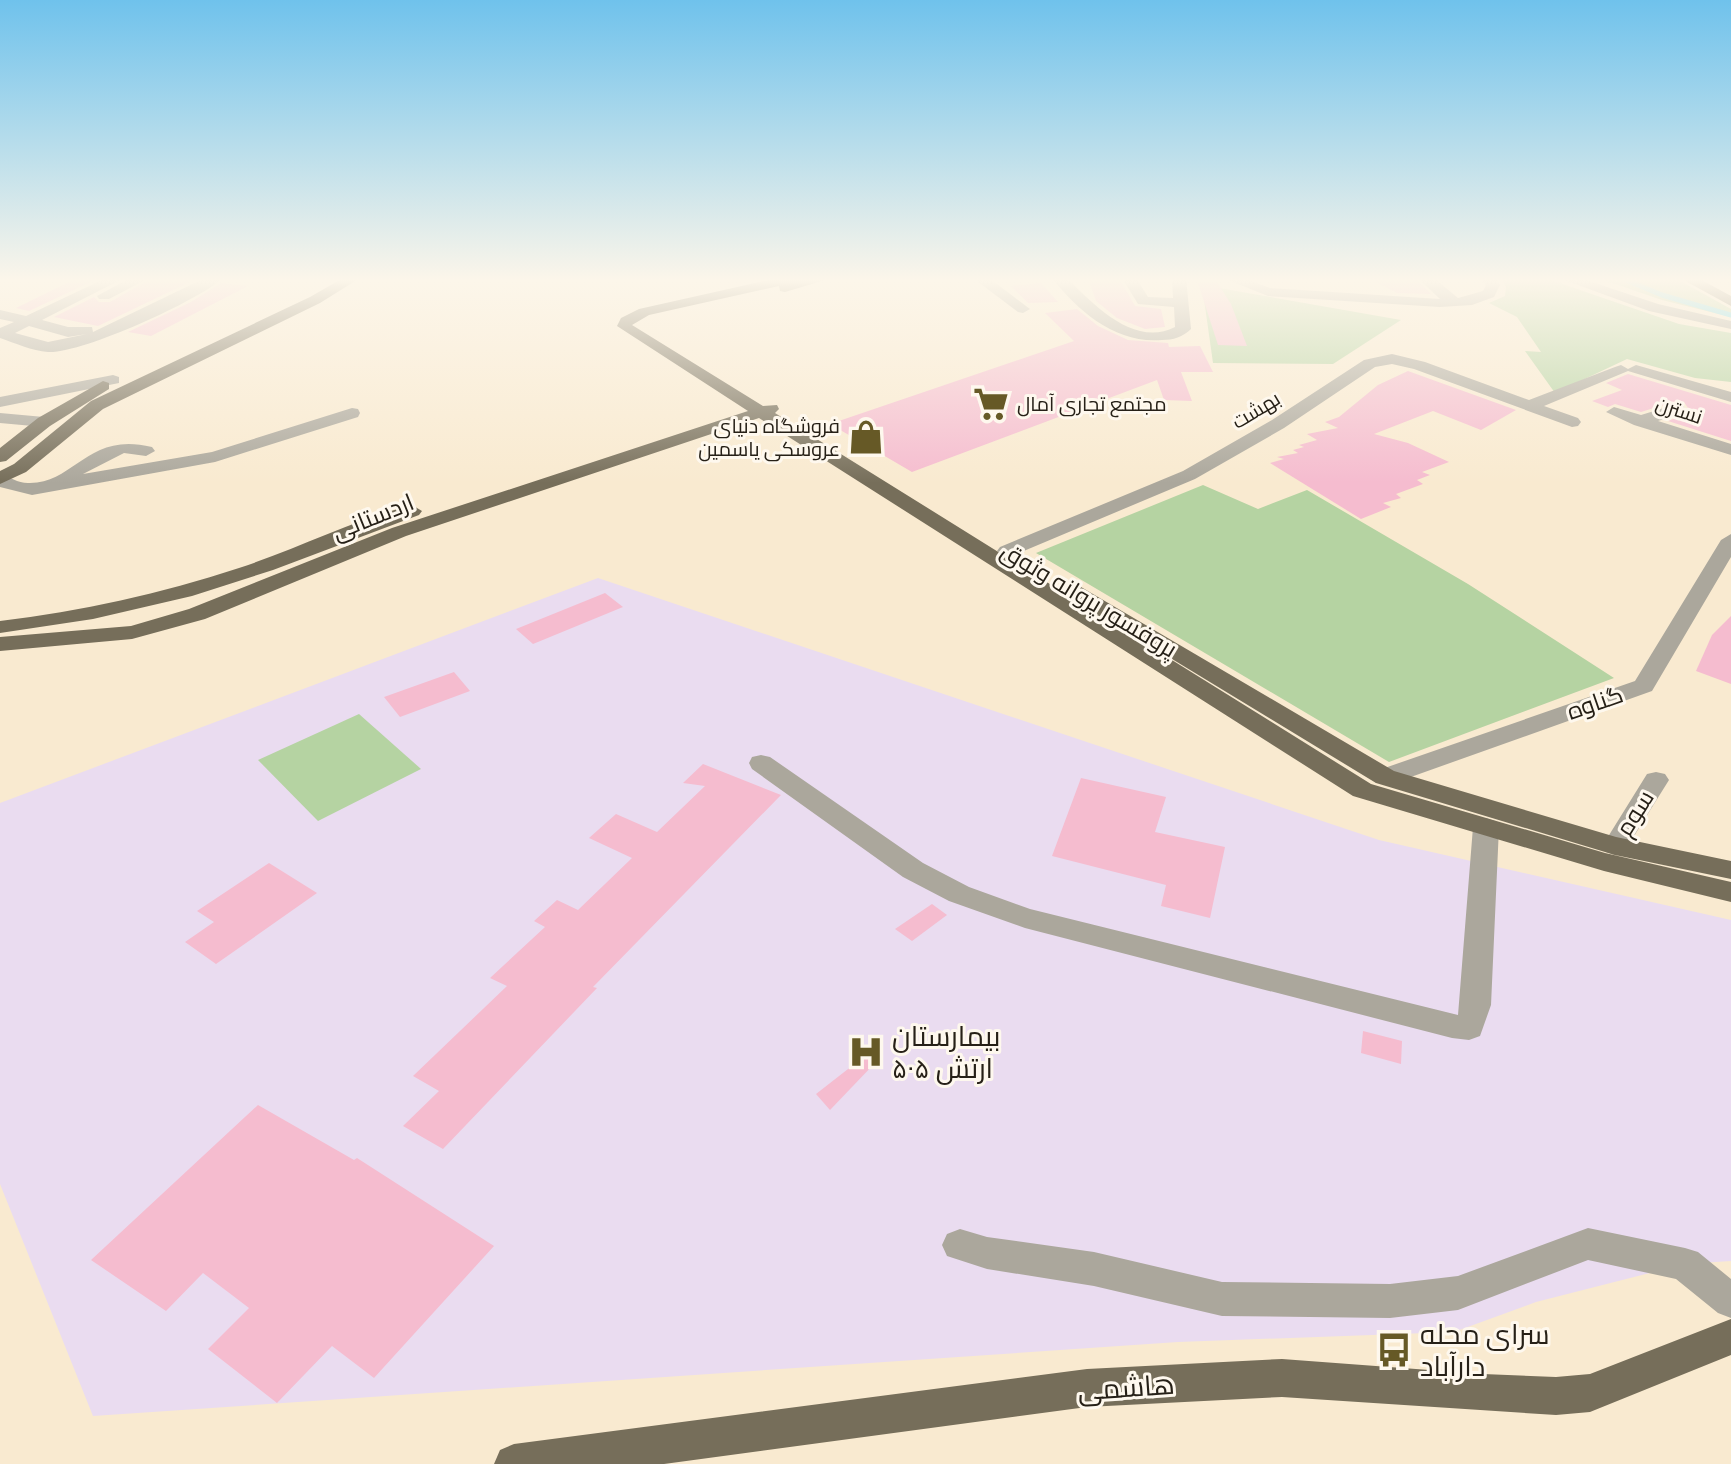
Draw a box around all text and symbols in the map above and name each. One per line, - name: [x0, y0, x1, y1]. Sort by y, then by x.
- street label: بهشت: [1225, 383, 1286, 436]
- supermarket icon: مجتمع تجاری آمال: [972, 385, 1010, 423]
- street label: نسترن: [1652, 387, 1707, 432]
- place label: مجتمع تجاری آمال: [1017, 388, 1167, 419]
- place label: فروشگاه دنیای عروسکی یاسمین: [698, 410, 840, 464]
- shop icon: فروشگاه دنیای عروسکی یاسمین: [847, 418, 885, 456]
- street label: اردستانی: [326, 483, 419, 549]
- street label: پروفسور پروانه وثوق: [994, 532, 1185, 666]
- street label: گناوه: [1562, 676, 1628, 728]
- street label: سوم: [1606, 782, 1662, 843]
- place label: بیمارستان ۵۰۵ ارتش: [892, 1014, 1001, 1089]
- hospital icon: بیمارستان ۵۰۵ ارتش: [847, 1033, 885, 1071]
- place label: سرای محله دارآباد: [1420, 1312, 1550, 1387]
- bus stop icon: سرای محله دارآباد: [1375, 1331, 1413, 1369]
- street label: هاشمی: [1076, 1362, 1176, 1411]

